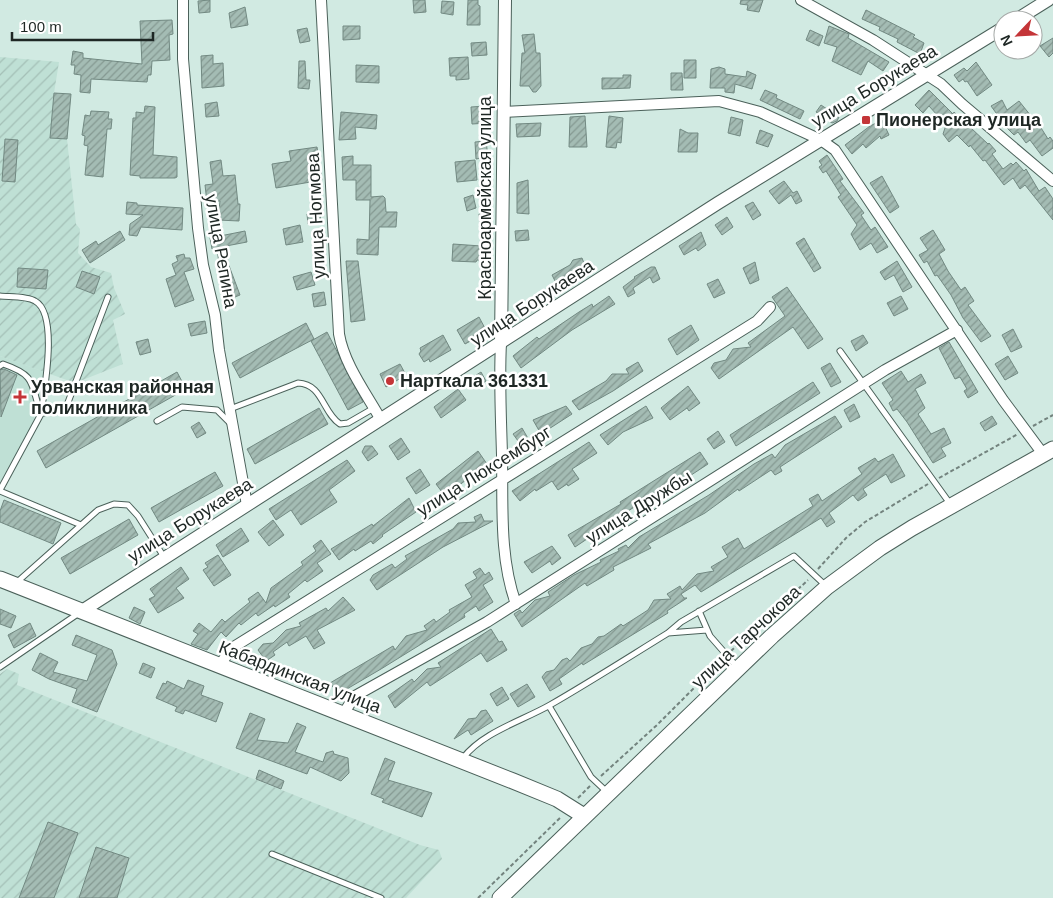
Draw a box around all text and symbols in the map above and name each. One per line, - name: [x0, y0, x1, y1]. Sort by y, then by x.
- scale bar: [12, 10, 154, 42]
- north arrow: [993, 10, 1043, 60]
- text: 100 m: [20, 18, 62, 35]
- text: N: [997, 33, 1016, 48]
- street label: улица Борукаева: [808, 40, 941, 131]
- street label: Красноармейская улица: [475, 95, 495, 300]
- place label: Пионерская улица: [876, 110, 1042, 130]
- marker: Пионерская улица: [860, 114, 872, 126]
- street label: улица Ногмова: [303, 152, 329, 279]
- street label: улица Репина: [201, 192, 241, 311]
- street label: улица Борукаева: [467, 255, 598, 350]
- place label: Нарткала 361331: [400, 371, 548, 391]
- marker: Нарткала 361331: [384, 375, 396, 387]
- place label: Урванская районная поликлиника: [31, 377, 214, 418]
- marker: Урванская районная поликлиника: [13, 390, 27, 404]
- street label: улица Люксембург: [413, 421, 555, 520]
- street label: улица Дружбы: [582, 466, 696, 548]
- street label: улица Борукаева: [124, 473, 257, 566]
- street label: улица Тарчокова: [688, 581, 805, 692]
- street label: Кабардинская улица: [216, 637, 385, 718]

